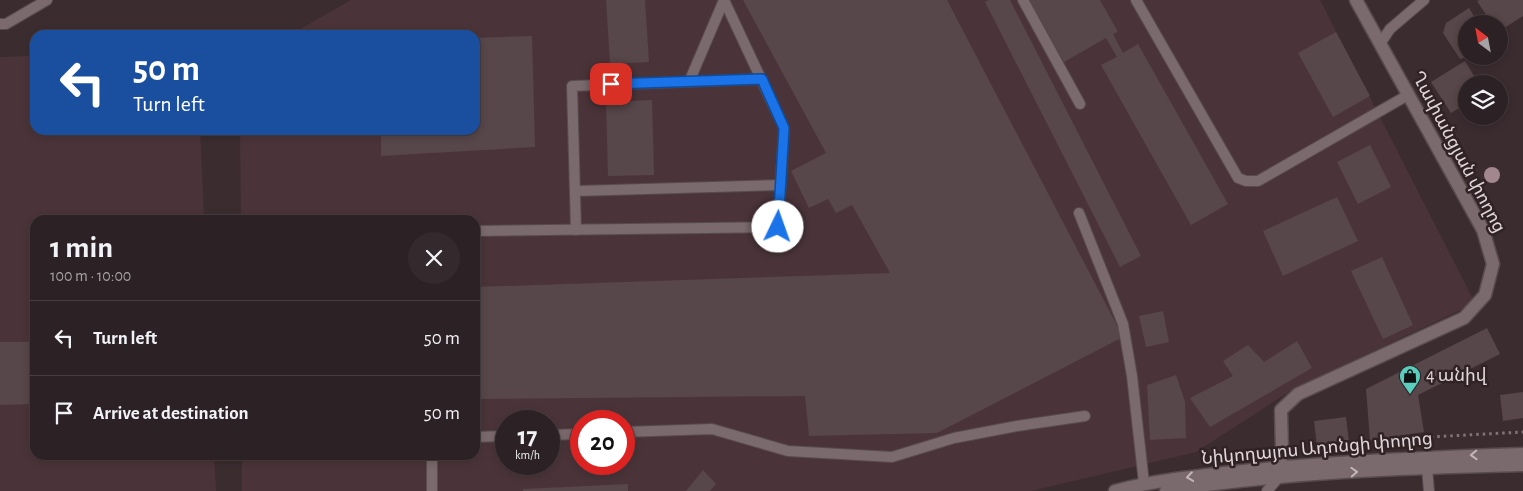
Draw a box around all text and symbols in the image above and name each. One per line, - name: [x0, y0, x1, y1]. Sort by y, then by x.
- north arrow: [1458, 15, 1508, 65]
- map controls: [1458, 15, 1508, 125]
- icon: left: [50, 50, 115, 115]
- text: 50 m: [133, 52, 200, 87]
- pin: [590, 63, 632, 105]
- street label: Ղափանցյան փողոց: [1408, 68, 1508, 236]
- icon: arrive: [597, 70, 625, 98]
- button: layers: [1458, 75, 1508, 125]
- text: Turn left: [133, 93, 205, 115]
- position arrow: [751, 200, 803, 252]
- button: close: [408, 232, 460, 284]
- text: 1 min: [50, 233, 113, 263]
- text: 100 m · 10:00: [50, 268, 131, 284]
- icon: left: [50, 324, 78, 352]
- text: Turn left: [93, 329, 157, 348]
- text: 50 m: [424, 329, 460, 348]
- shop icon: 4 անիվ: [1398, 364, 1422, 395]
- place label: 4 անիվ: [1426, 367, 1488, 385]
- icon: arrive: [50, 399, 78, 427]
- text: Arrive at destination: [93, 404, 249, 423]
- text: 50 m: [424, 404, 460, 423]
- speed limit sign: 20: [570, 410, 635, 475]
- text: 17: [518, 424, 537, 449]
- street label: Նիկողայոս Ադոնցի փողոց: [1201, 430, 1433, 468]
- text: km/h: [515, 449, 540, 461]
- one-way arrow: [1470, 450, 1478, 461]
- one-way arrow: [1350, 467, 1358, 478]
- one-way arrow: [1186, 471, 1195, 481]

